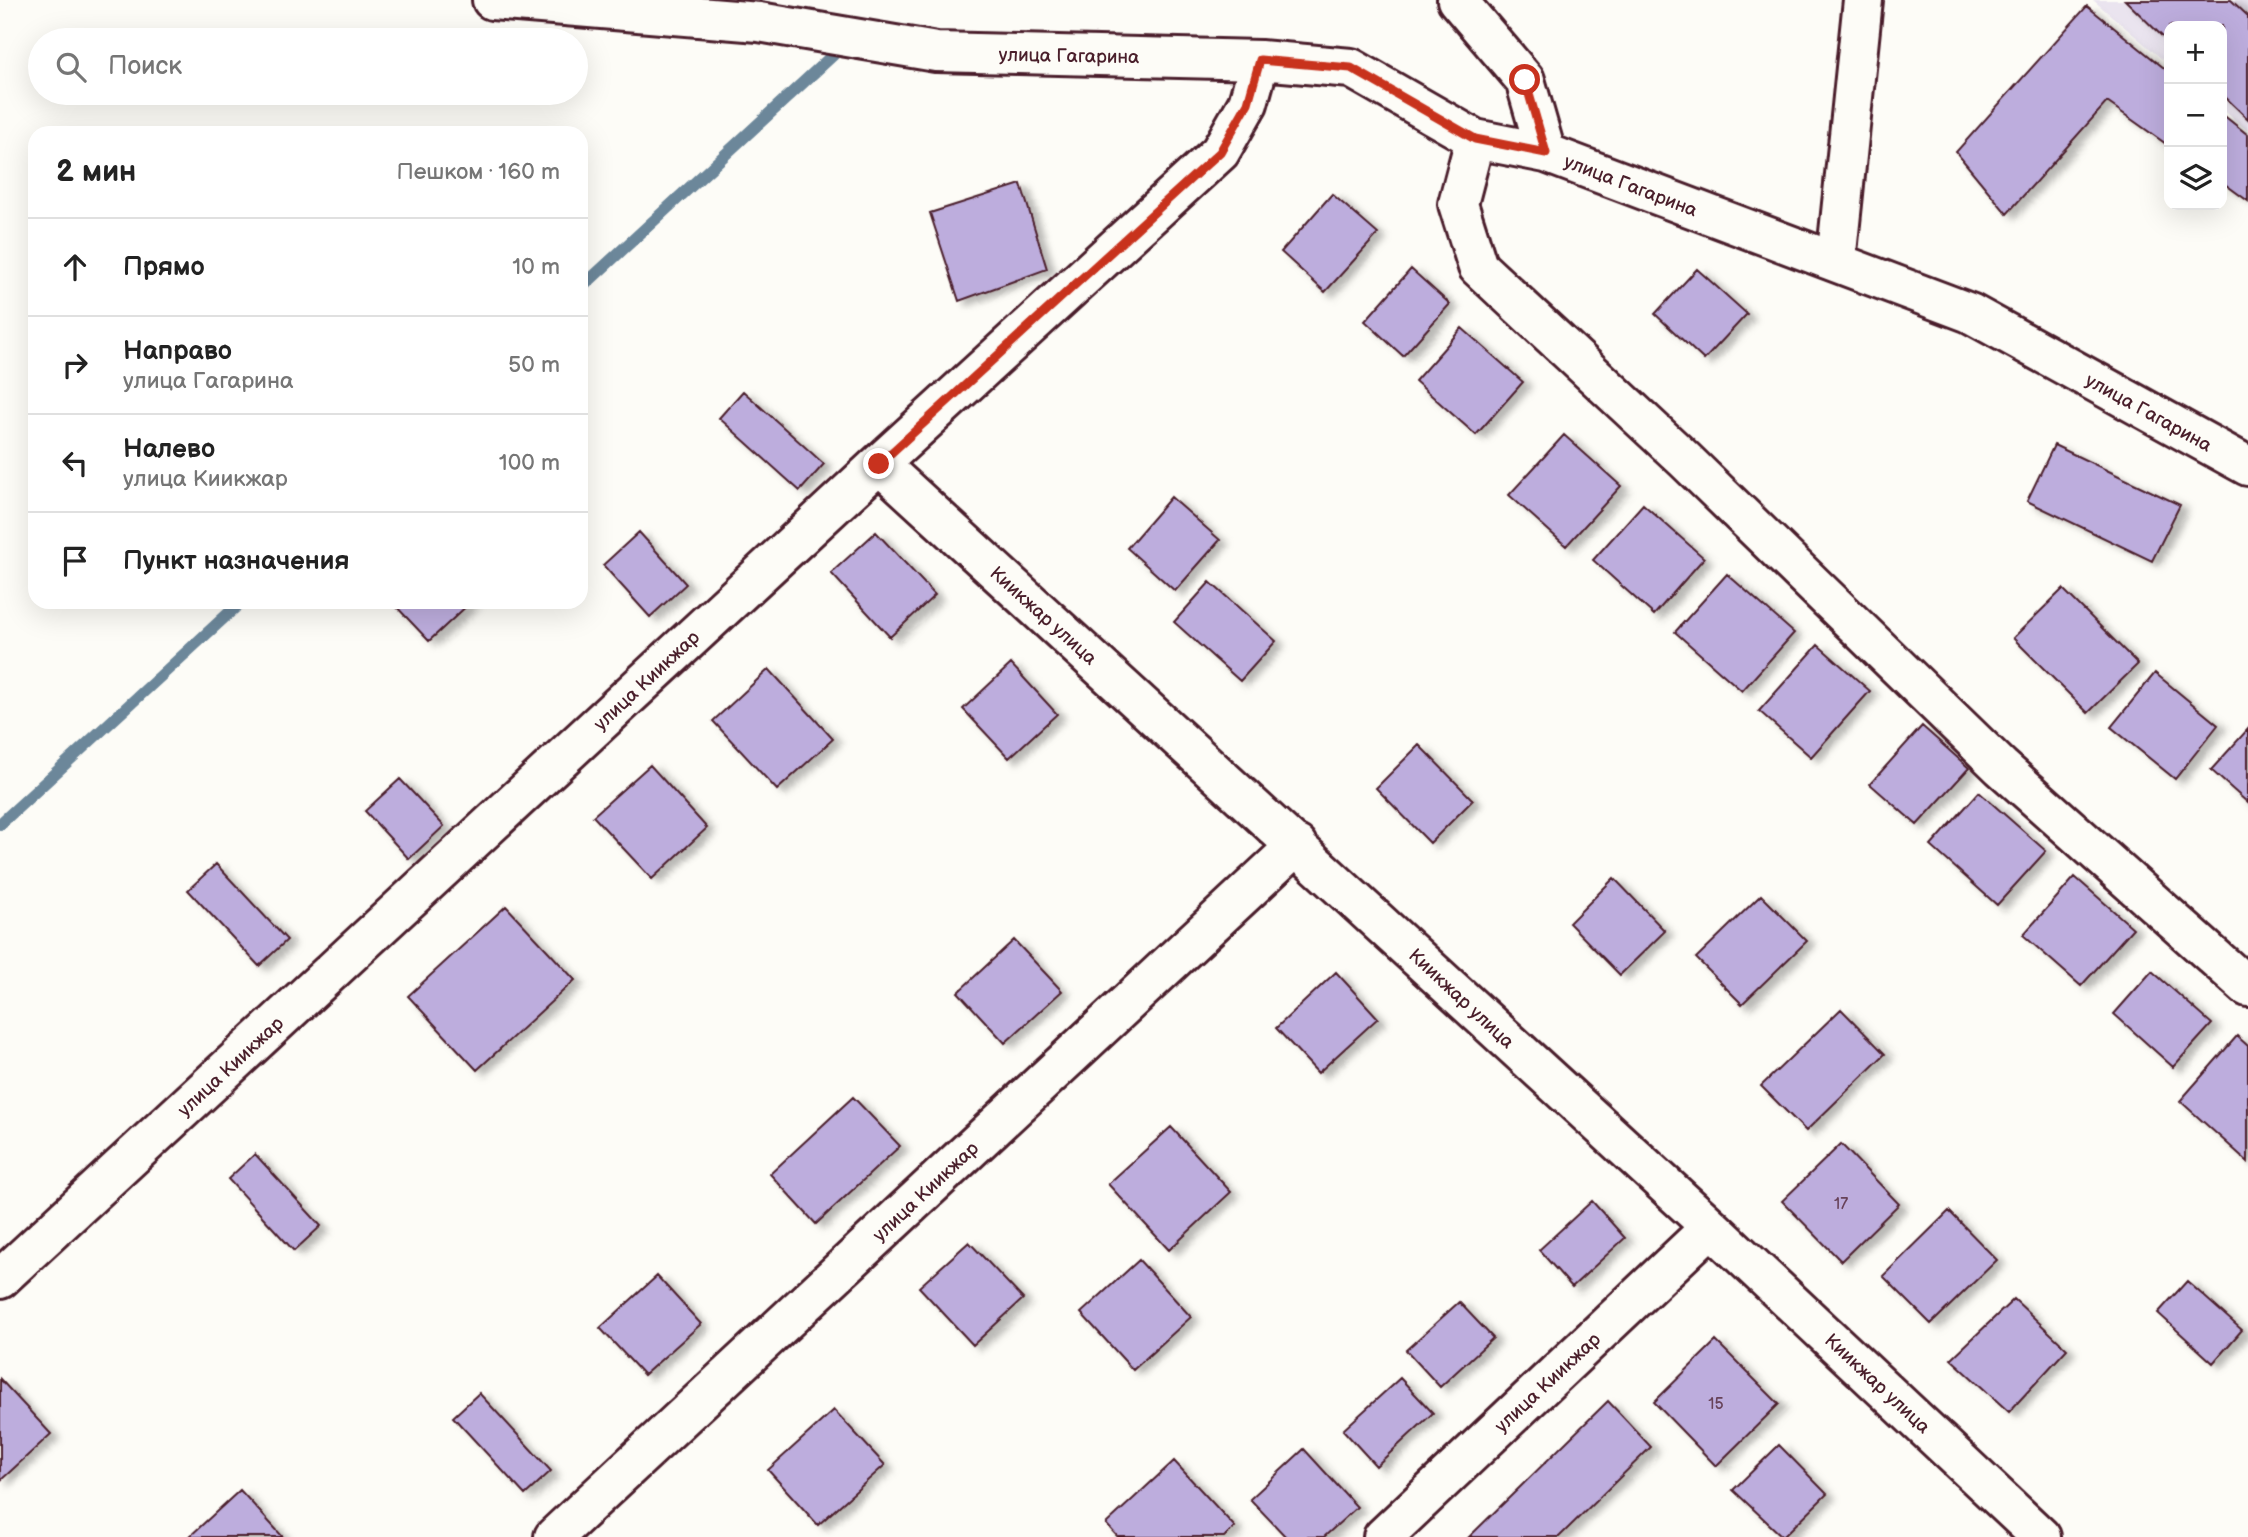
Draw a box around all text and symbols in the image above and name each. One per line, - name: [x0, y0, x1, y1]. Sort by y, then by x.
- map controls: [2164, 21, 2227, 210]
- button: +: [2164, 21, 2227, 84]
- search box: [28, 28, 588, 105]
- street label: улица Гагарина: [998, 44, 1140, 69]
- icon: search: [52, 48, 90, 86]
- text: Поиск: [108, 51, 182, 82]
- route start: [1509, 64, 1540, 95]
- button: −: [2164, 84, 2227, 147]
- button: layers: [2164, 147, 2227, 210]
- street label: улица Гагарина: [1561, 150, 1700, 222]
- text: 2 мин: [56, 154, 136, 190]
- text: Пешком · 160 m: [397, 158, 560, 186]
- icon: ahead: [56, 248, 94, 286]
- text: Прямо: [123, 252, 205, 283]
- text: 10 m: [512, 253, 560, 281]
- text: Направо: [123, 336, 232, 367]
- icon: right: [56, 346, 94, 384]
- text: 50 m: [508, 351, 560, 379]
- text: улица Гагарина: [123, 367, 294, 395]
- street label: улица Гагарина: [2081, 369, 2215, 458]
- text: Налево: [123, 434, 215, 465]
- icon: left: [56, 444, 94, 482]
- route end: [863, 448, 894, 479]
- text: 100 m: [499, 449, 560, 477]
- text: улица Киикжар: [123, 465, 288, 493]
- icon: arrive: [56, 542, 94, 580]
- text: Пункт назначения: [123, 546, 349, 577]
- street label: Киикжар улица: [985, 562, 1101, 670]
- street label: улица Киикжар: [589, 626, 705, 736]
- street label: Киикжар улица: [1403, 944, 1519, 1054]
- street label: улица Киикжар: [173, 1012, 289, 1122]
- street label: улица Киикжар: [868, 1137, 984, 1247]
- house number: 17: [1834, 1195, 1848, 1214]
- street label: улица Киикжар: [1490, 1328, 1606, 1438]
- street label: Киикжар улица: [1819, 1329, 1935, 1439]
- house number: 15: [1708, 1395, 1724, 1414]

